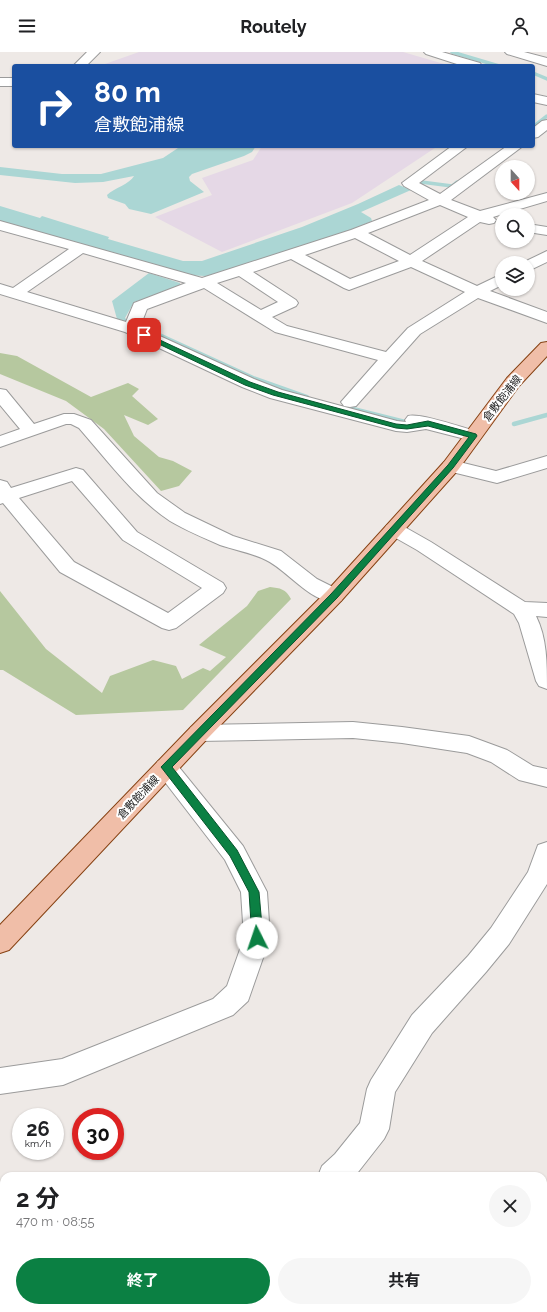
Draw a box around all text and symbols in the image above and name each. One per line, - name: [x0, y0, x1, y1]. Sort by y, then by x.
- icon: menu: [16, 15, 38, 37]
- icon: person: [509, 15, 531, 37]
- text: Routely: [240, 16, 307, 37]
- text: 80 m: [94, 76, 161, 109]
- icon: right: [28, 80, 80, 132]
- text: 倉敷飽浦線: [94, 114, 184, 135]
- north arrow: [495, 160, 535, 200]
- map controls: [495, 160, 535, 296]
- button: search: [495, 208, 535, 248]
- button: layers: [495, 256, 535, 296]
- pin: [127, 318, 161, 352]
- icon: arrive: [133, 324, 155, 346]
- street label: 倉敷飽浦線: [480, 373, 524, 424]
- street label: 倉敷飽浦線: [115, 773, 162, 822]
- position arrow: [236, 917, 278, 959]
- speed limit sign: 30: [72, 1108, 124, 1160]
- text: 26: [26, 1117, 50, 1141]
- text: km/h: [25, 1138, 51, 1149]
- text: 2 分: [16, 1184, 59, 1213]
- button: close: [489, 1185, 531, 1227]
- text: 470 m · 08:55: [16, 1214, 95, 1229]
- button: 終了: [16, 1258, 270, 1304]
- button: 共有: [278, 1258, 531, 1304]

